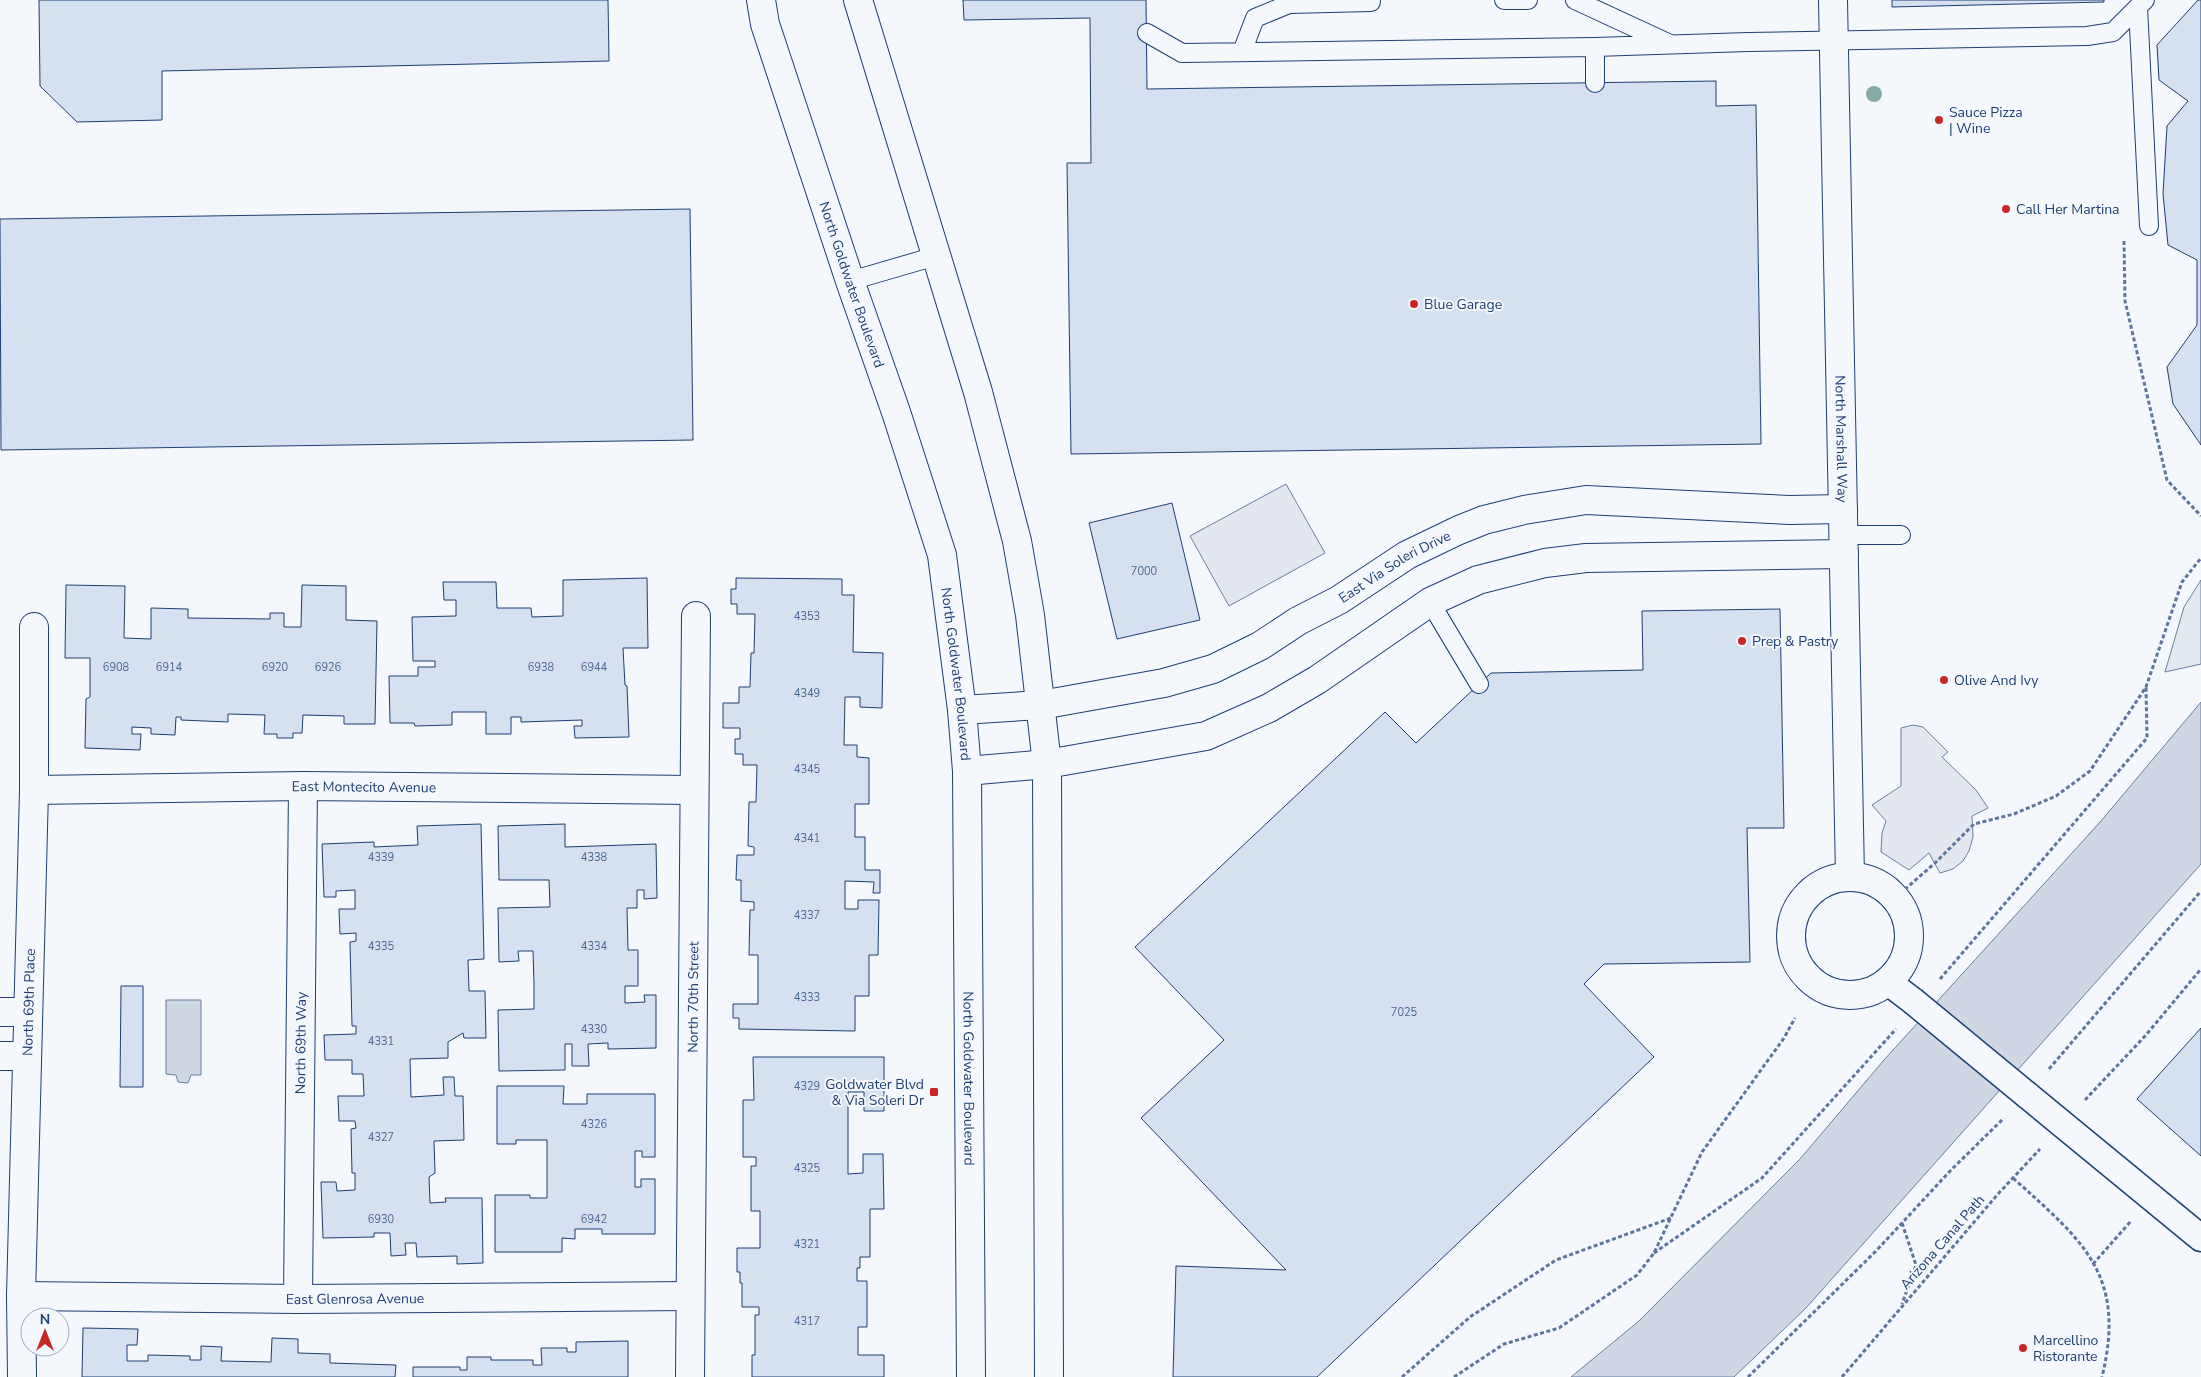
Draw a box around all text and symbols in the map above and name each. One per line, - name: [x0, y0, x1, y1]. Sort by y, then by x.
- place label: Sauce Pizza | Wine: [1949, 103, 2023, 138]
- marker: Sauce Pizza | Wine: [1933, 114, 1945, 126]
- street label: North Goldwater Boulevard: [814, 199, 889, 370]
- place label: Call Her Martina: [2016, 200, 2120, 219]
- marker: Call Her Martina: [2000, 203, 2012, 215]
- place label: Blue Garage: [1424, 295, 1502, 314]
- marker: Blue Garage: [1408, 298, 1420, 310]
- street label: North Marshall Way: [1830, 375, 1852, 504]
- street label: East Via Soleri Drive: [1335, 526, 1454, 608]
- house number: 7000: [1131, 564, 1158, 579]
- street label: North Goldwater Boulevard: [936, 586, 975, 761]
- house number: 4353: [794, 609, 820, 624]
- place label: Prep & Pastry: [1752, 632, 1839, 651]
- marker: Prep & Pastry: [1736, 635, 1748, 647]
- house number: 6908: [103, 660, 130, 675]
- house number: 6914: [156, 660, 183, 675]
- house number: 6920: [262, 660, 289, 675]
- house number: 6926: [315, 660, 342, 675]
- house number: 6938: [528, 660, 555, 675]
- house number: 6944: [581, 660, 608, 675]
- place label: Olive And Ivy: [1954, 671, 2039, 690]
- marker: Olive And Ivy: [1938, 674, 1950, 686]
- house number: 4349: [794, 686, 820, 701]
- house number: 4345: [794, 762, 821, 777]
- street label: East Montecito Avenue: [292, 777, 436, 797]
- house number: 4341: [794, 831, 820, 846]
- house number: 4339: [368, 850, 394, 865]
- house number: 4338: [581, 850, 608, 865]
- house number: 4337: [794, 908, 820, 923]
- house number: 4335: [368, 939, 395, 954]
- house number: 4334: [581, 939, 608, 954]
- street label: North 70th Street: [684, 941, 703, 1053]
- street label: North 69th Place: [18, 948, 40, 1056]
- house number: 4333: [794, 990, 820, 1005]
- street label: North 69th Way: [291, 991, 311, 1094]
- street label: North Goldwater Boulevard: [958, 991, 979, 1166]
- house number: 7025: [1391, 1005, 1418, 1020]
- house number: 4330: [581, 1022, 608, 1037]
- house number: 4331: [368, 1034, 394, 1049]
- place label: Goldwater Blvd & Via Soleri Dr: [825, 1075, 924, 1110]
- house number: 4329: [794, 1079, 820, 1094]
- marker: Goldwater Blvd & Via Soleri Dr: [928, 1086, 940, 1098]
- house number: 4326: [581, 1117, 608, 1132]
- house number: 4327: [368, 1130, 394, 1145]
- house number: 4325: [794, 1161, 821, 1176]
- street label: Arizona Canal Path: [1896, 1191, 1989, 1294]
- house number: 6930: [368, 1212, 395, 1227]
- house number: 6942: [581, 1212, 607, 1227]
- house number: 4321: [794, 1237, 820, 1252]
- street label: East Glenrosa Avenue: [286, 1289, 424, 1309]
- north arrow: [20, 1307, 70, 1357]
- text: N: [40, 1310, 50, 1329]
- house number: 4317: [794, 1314, 820, 1329]
- place label: Marcellino Ristorante: [2033, 1331, 2099, 1366]
- marker: Marcellino Ristorante: [2017, 1342, 2029, 1354]

